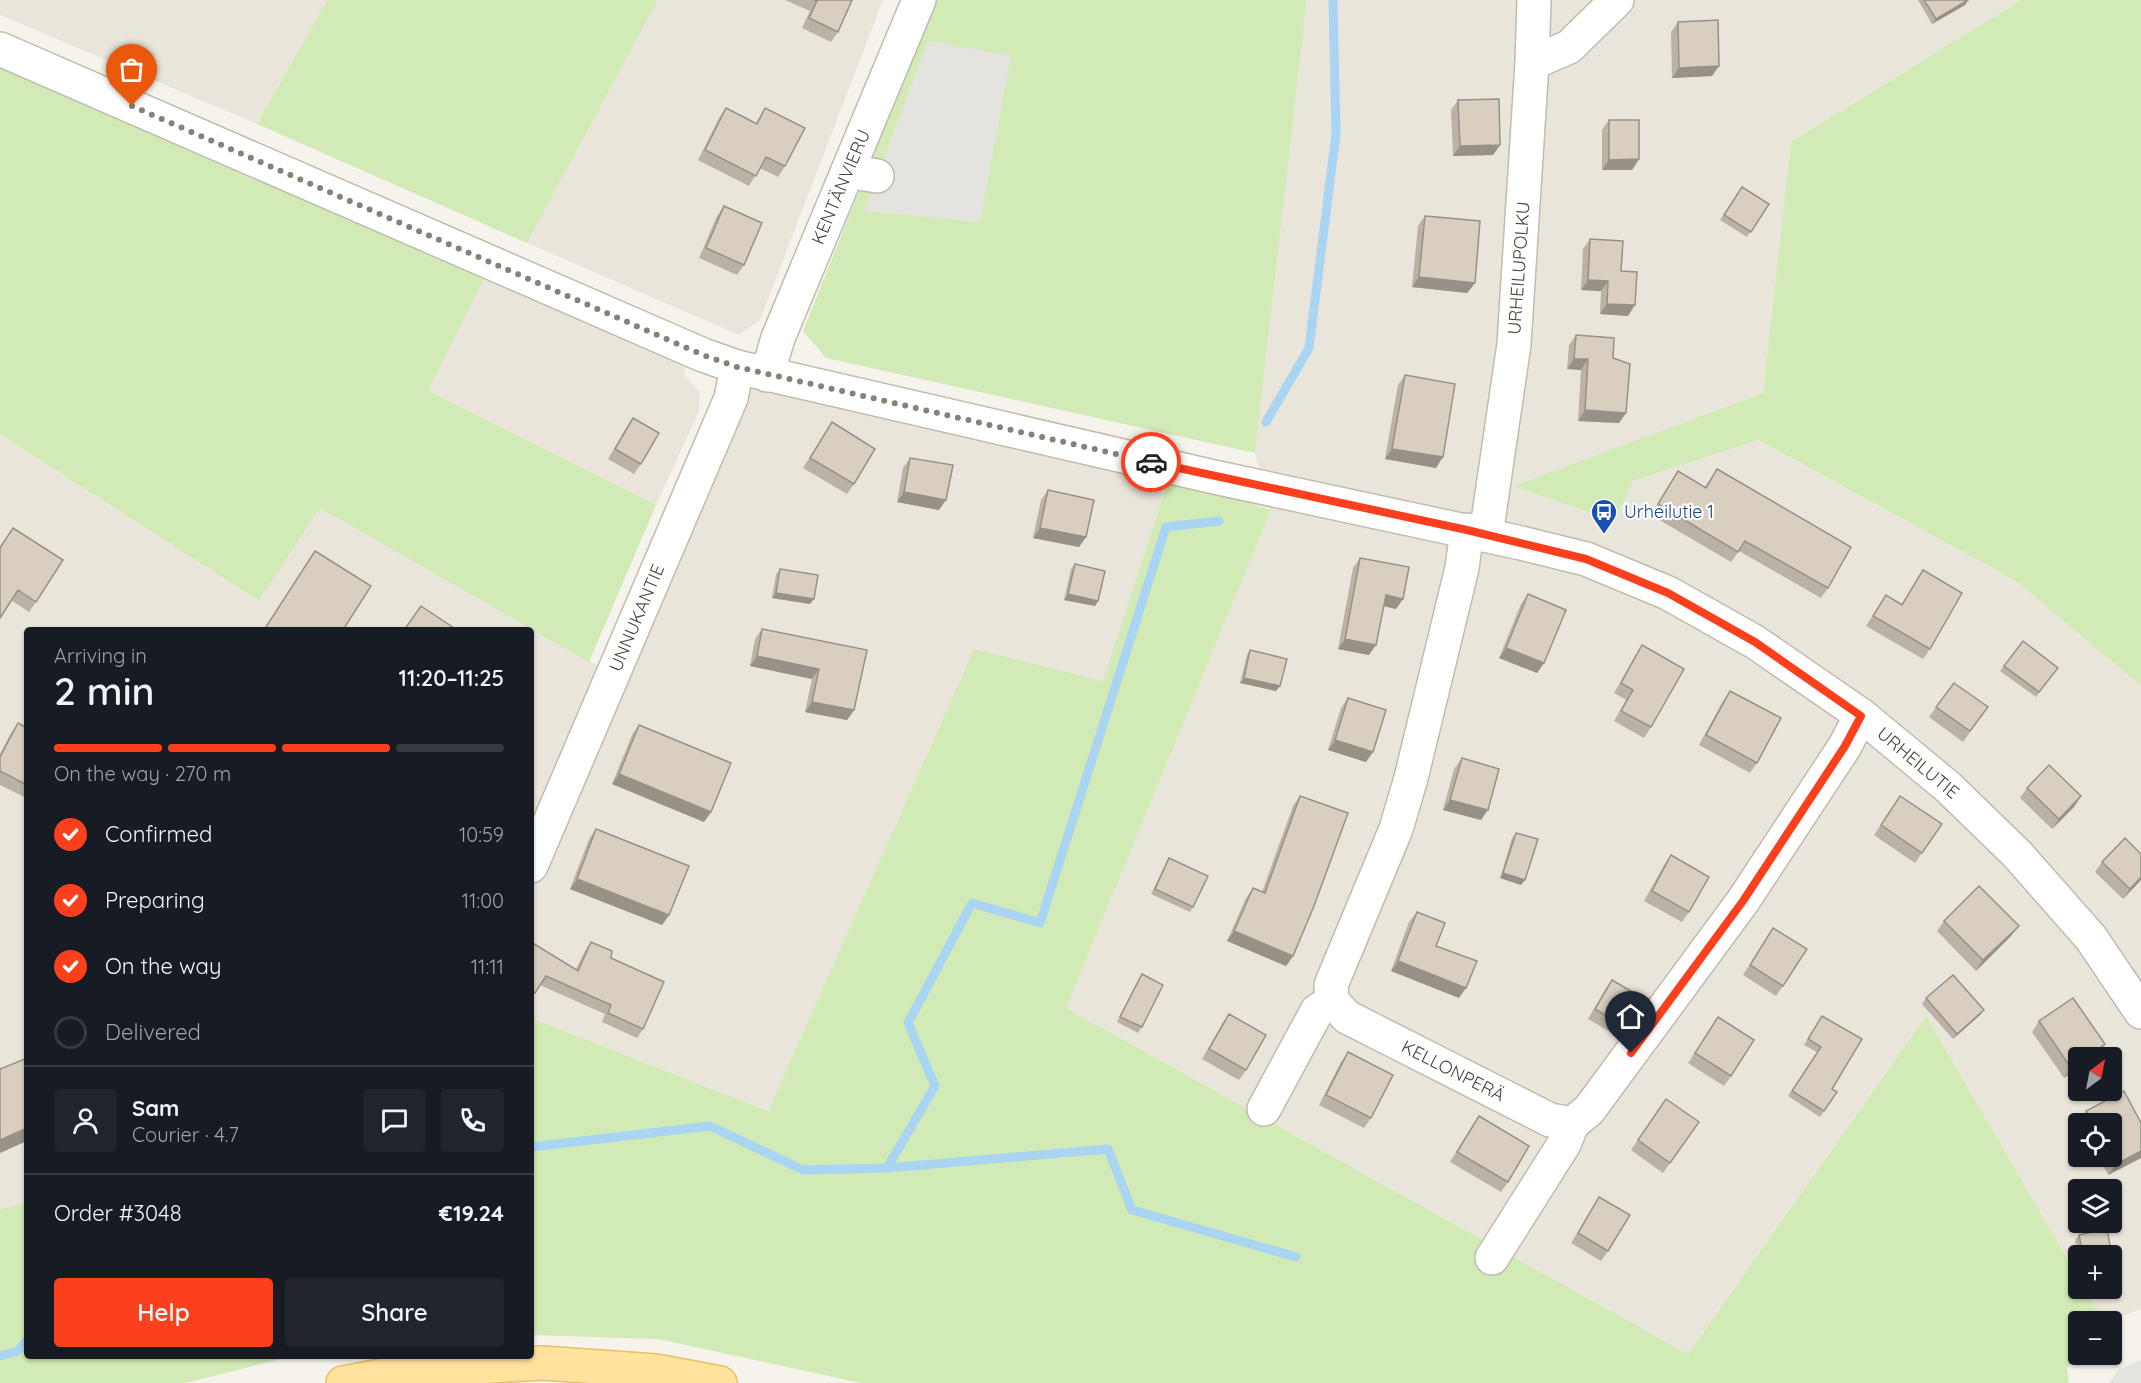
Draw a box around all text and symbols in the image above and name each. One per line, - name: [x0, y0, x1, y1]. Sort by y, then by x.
- pin: [106, 44, 157, 106]
- icon: bag: [115, 53, 148, 86]
- street label: KENTÄNVIERU: [806, 126, 875, 248]
- street label: URHEILUPOLKU: [1502, 201, 1535, 335]
- courier: [1121, 432, 1181, 492]
- icon: car: [1135, 446, 1168, 479]
- bus stop icon: Urheilutie 1: [1589, 497, 1619, 535]
- place label: Urheilutie 1: [1624, 500, 1714, 523]
- street label: UNNUKANTIE: [604, 561, 669, 675]
- text: Arriving in: [54, 643, 147, 668]
- text: 11:20–11:25: [399, 664, 504, 692]
- text: 2 min: [54, 666, 155, 715]
- street label: URHEILUTIE: [1873, 722, 1964, 804]
- text: On the way · 270 m: [54, 761, 231, 786]
- icon: check: [54, 818, 87, 851]
- text: Confirmed: [105, 820, 212, 848]
- text: 10:59: [459, 822, 504, 847]
- icon: check: [54, 884, 87, 917]
- text: Preparing: [105, 886, 205, 914]
- text: 11:00: [462, 888, 504, 913]
- icon: check: [54, 950, 87, 983]
- text: On the way: [105, 952, 221, 980]
- text: 11:11: [471, 954, 504, 979]
- pin: [1605, 991, 1656, 1053]
- icon: home: [1614, 1000, 1647, 1033]
- text: Delivered: [105, 1018, 201, 1046]
- street label: KELLONPERÄ: [1398, 1035, 1509, 1107]
- north arrow: [2068, 1047, 2122, 1101]
- map controls: [2068, 1047, 2122, 1365]
- button: person: [54, 1089, 117, 1152]
- button: chat: [363, 1089, 426, 1152]
- button: phone: [441, 1089, 504, 1152]
- text: Sam: [132, 1094, 179, 1122]
- button: locate: [2068, 1113, 2122, 1167]
- text: Courier · 4.7: [132, 1122, 239, 1147]
- button: layers: [2068, 1179, 2122, 1233]
- text: Order #3048: [54, 1199, 182, 1227]
- text: €19.24: [439, 1199, 504, 1227]
- button: +: [2068, 1245, 2122, 1299]
- button: Help: [54, 1278, 273, 1347]
- button: Share: [285, 1278, 504, 1347]
- button: −: [2068, 1311, 2122, 1365]

